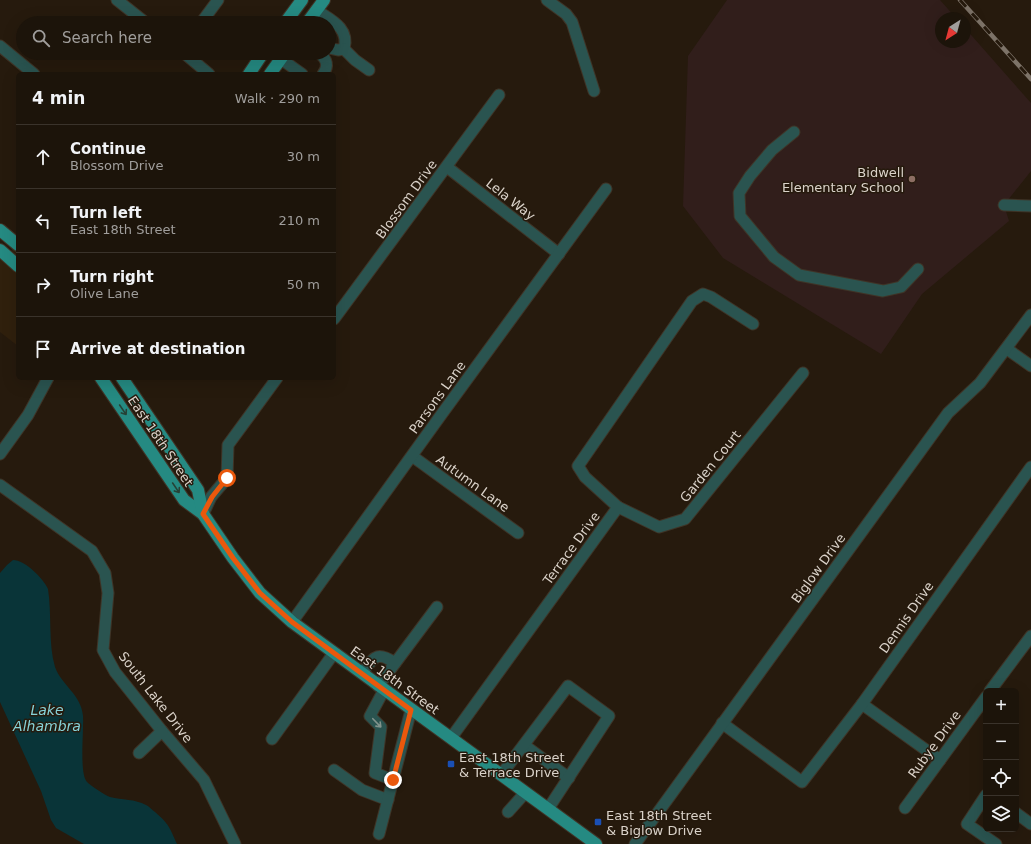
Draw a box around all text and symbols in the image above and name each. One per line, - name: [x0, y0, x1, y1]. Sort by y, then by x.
- north arrow: [935, 12, 971, 48]
- search box: [16, 16, 336, 60]
- icon: search: [30, 27, 52, 49]
- text: Search here: [62, 29, 152, 47]
- text: 4 min: [32, 88, 85, 108]
- text: Walk · 290 m: [235, 91, 320, 106]
- text: Continue: [70, 140, 146, 158]
- icon: ahead: [32, 146, 54, 168]
- text: 30 m: [287, 149, 320, 164]
- street label: Blossom Drive: [373, 157, 440, 241]
- text: Blossom Drive: [70, 158, 163, 173]
- place label: Bidwell Elementary School: [782, 165, 904, 195]
- marker: Bidwell Elementary School: [907, 174, 917, 184]
- street label: Lela Way: [483, 176, 539, 223]
- text: Turn left: [70, 204, 142, 222]
- icon: left: [32, 210, 54, 232]
- text: 210 m: [278, 213, 320, 228]
- text: East 18th Street: [70, 222, 176, 237]
- text: Turn right: [70, 268, 154, 286]
- icon: right: [32, 274, 54, 296]
- text: 50 m: [287, 277, 320, 292]
- text: Olive Lane: [70, 286, 139, 301]
- icon: arrive: [32, 338, 54, 360]
- text: Arrive at destination: [70, 340, 245, 358]
- street label: Parsons Lane: [406, 358, 469, 436]
- street label: East 18th Street: [125, 393, 196, 489]
- one-way arrow: [119, 405, 127, 416]
- street label: Garden Court: [677, 428, 744, 505]
- street label: Autumn Lane: [433, 452, 512, 515]
- route start: [218, 469, 236, 487]
- one-way arrow: [172, 482, 180, 493]
- street label: Terrace Drive: [539, 509, 603, 588]
- street label: Biglow Drive: [788, 531, 849, 606]
- street label: Dennis Drive: [876, 579, 937, 656]
- street label: East 18th Street: [348, 643, 442, 718]
- street label: South Lake Drive: [116, 649, 196, 746]
- map controls: [983, 688, 1019, 832]
- button: +: [983, 688, 1019, 724]
- water label: Lake Alhambra: [12, 702, 81, 734]
- street label: Rubye Drive: [905, 708, 964, 781]
- one-way arrow: [372, 718, 381, 728]
- button: −: [983, 724, 1019, 760]
- place label: East 18th Street & Terrace Drive: [459, 750, 565, 780]
- marker: East 18th Street & Terrace Drive: [446, 759, 456, 769]
- button: locate: [983, 760, 1019, 796]
- route end: [384, 771, 402, 789]
- button: layers: [983, 796, 1019, 832]
- place label: East 18th Street & Biglow Drive: [606, 808, 712, 838]
- marker: East 18th Street & Biglow Drive: [593, 817, 603, 827]

